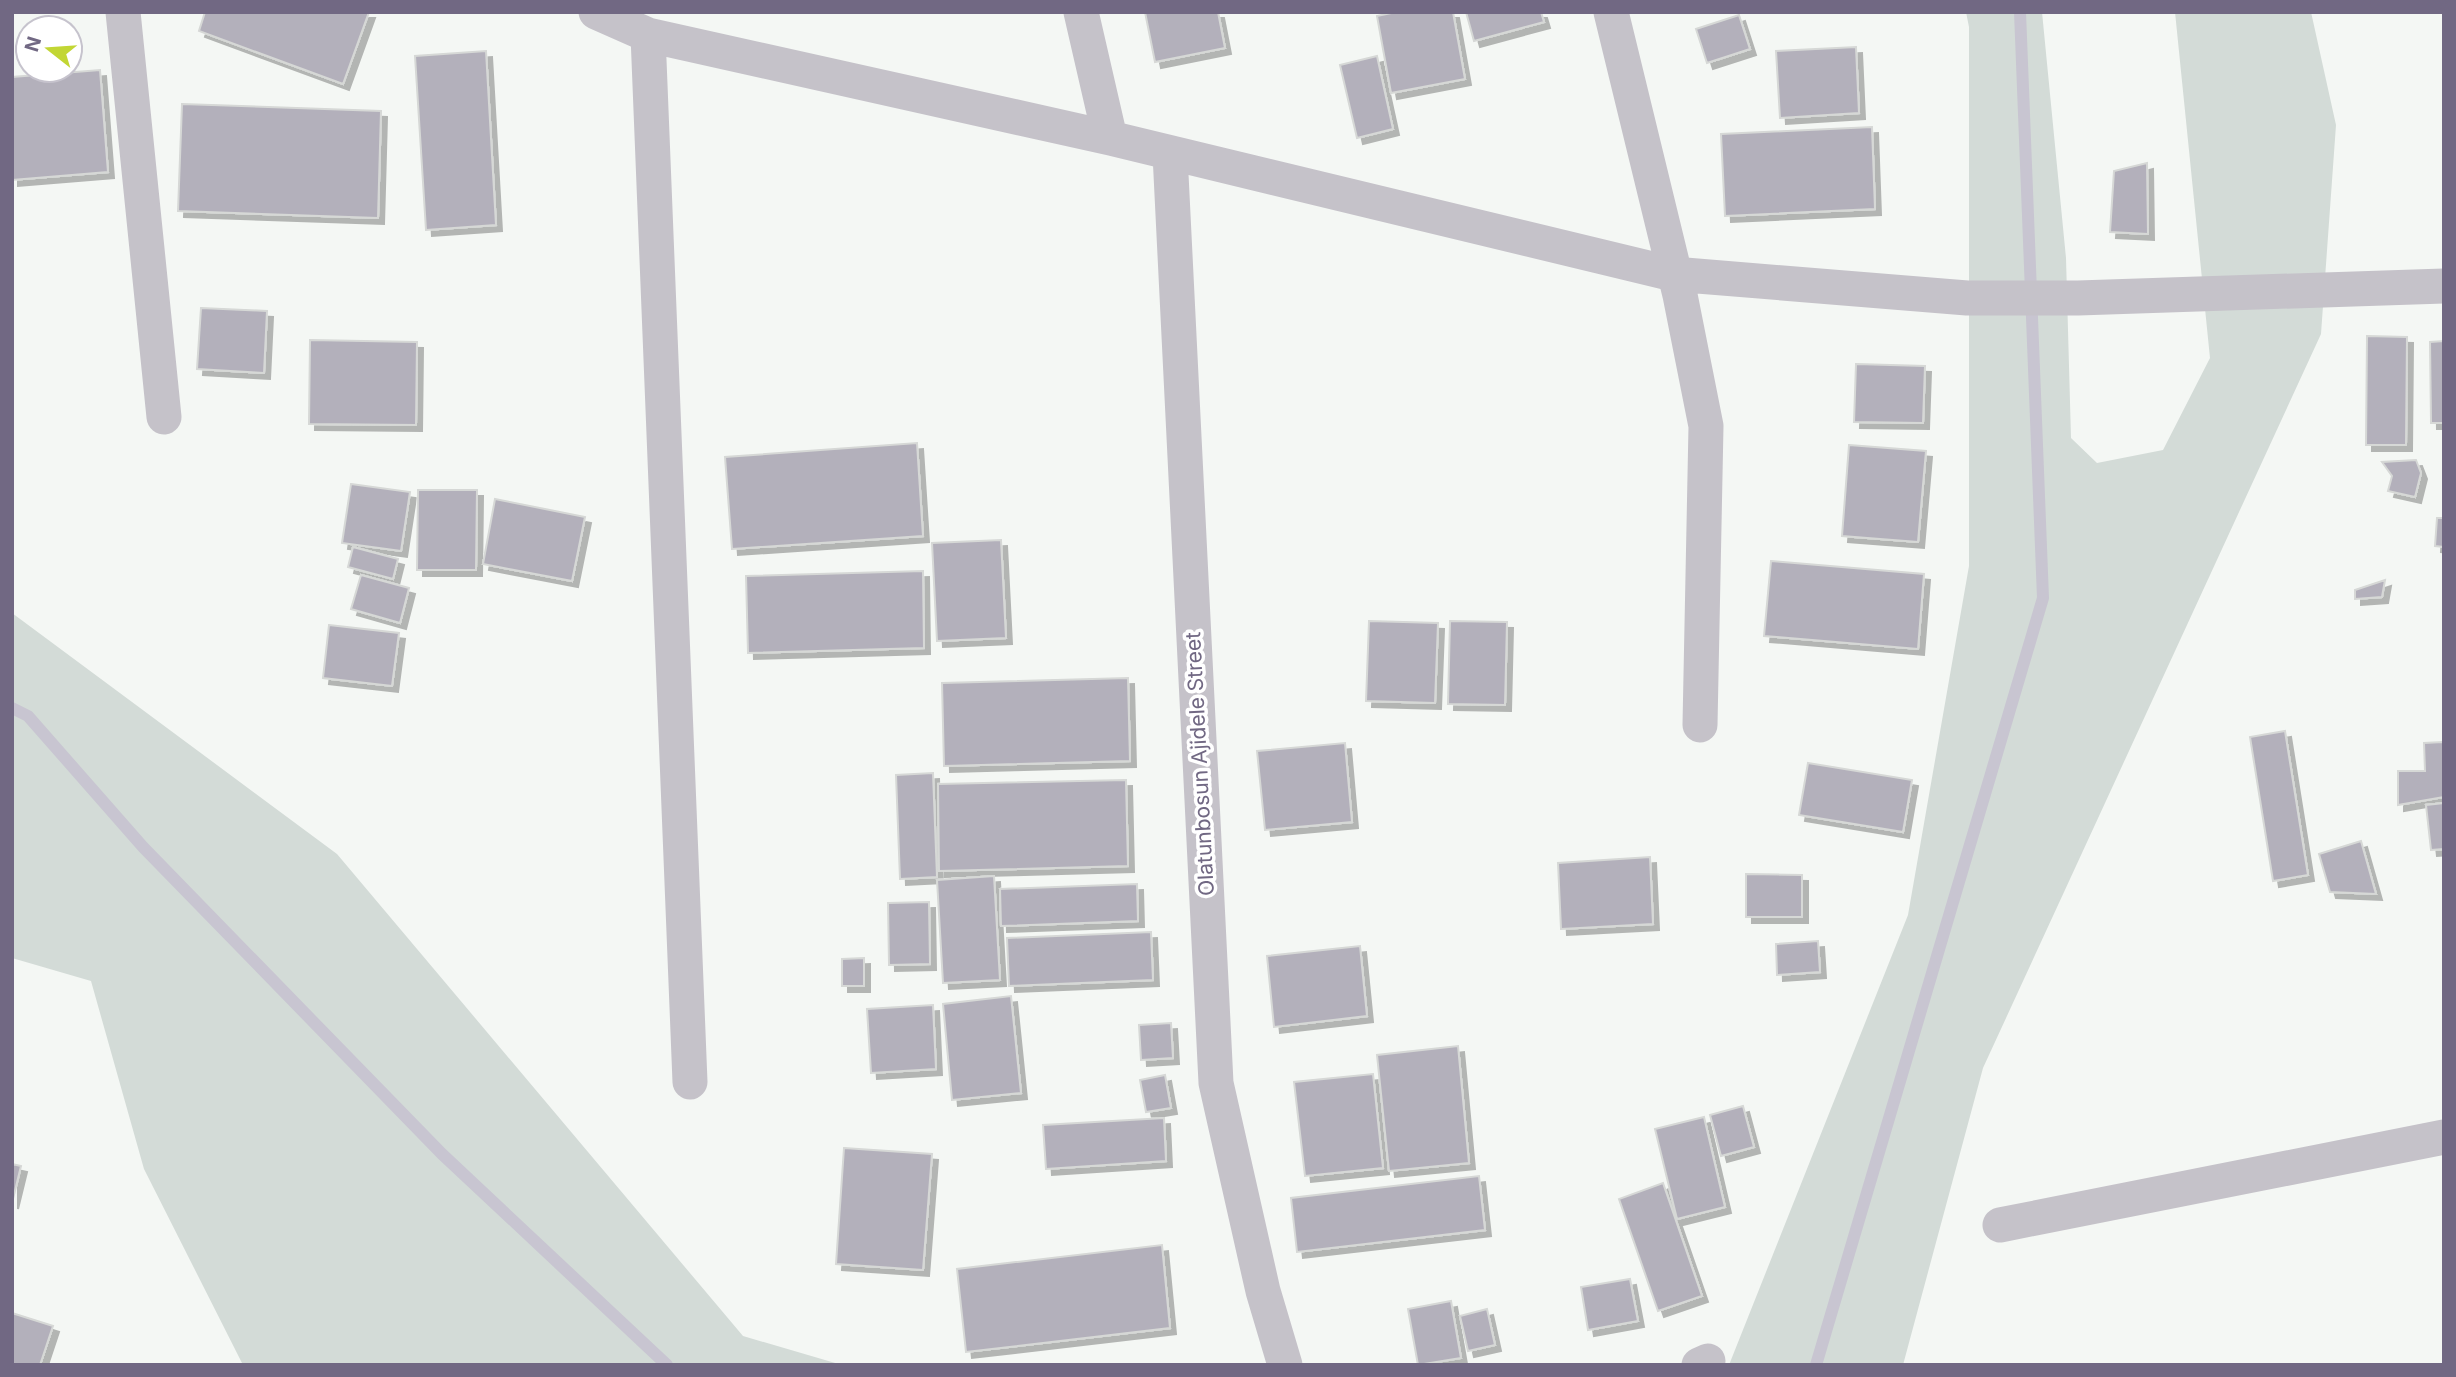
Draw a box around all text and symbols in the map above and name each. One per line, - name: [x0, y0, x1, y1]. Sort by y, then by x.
- north arrow: [14, 14, 84, 84]
- text: N: [20, 34, 46, 54]
- street label: Olatunbosun Ajidele Street: [1180, 631, 1219, 897]

